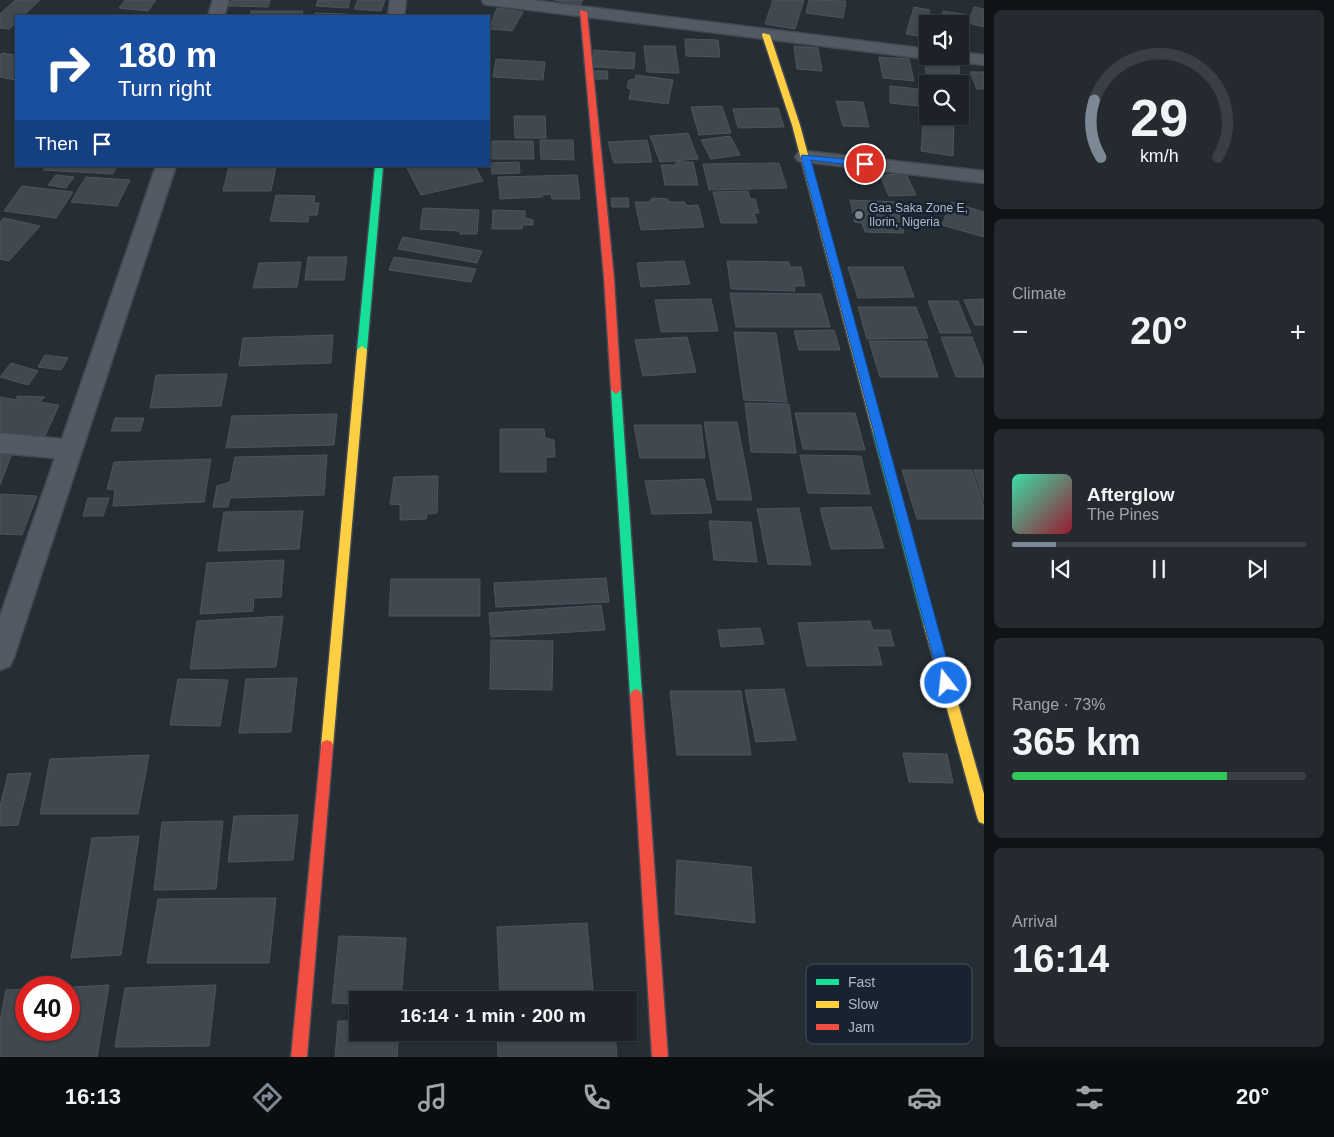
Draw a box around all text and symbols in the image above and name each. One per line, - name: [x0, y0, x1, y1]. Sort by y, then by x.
- map controls: [919, 15, 969, 125]
- button: sound: [919, 15, 969, 65]
- icon: right: [35, 35, 100, 100]
- text: 180 m: [118, 35, 217, 74]
- button: search: [919, 75, 969, 125]
- text: Turn right: [118, 76, 211, 101]
- text: 29: [1130, 89, 1188, 147]
- icon: arrive: [88, 130, 116, 158]
- text: Then: [35, 133, 78, 154]
- pin: [844, 143, 886, 185]
- text: km/h: [1140, 146, 1178, 166]
- icon: arrive: [851, 150, 879, 178]
- place label: Gaa Saka Zone E, Ilorin, Nigeria: [869, 201, 968, 229]
- marker: Gaa Saka Zone E, Ilorin, Nigeria: [853, 209, 865, 221]
- text: Climate: [1012, 285, 1066, 302]
- text: 20°: [1130, 310, 1188, 352]
- text: −: [1012, 316, 1028, 347]
- text: +: [1290, 316, 1306, 347]
- text: Afterglow: [1087, 484, 1175, 505]
- text: The Pines: [1087, 506, 1159, 523]
- icon: previous: [1047, 555, 1075, 583]
- icon: pause: [1145, 555, 1173, 583]
- icon: next: [1243, 555, 1271, 583]
- position arrow: [919, 656, 971, 708]
- text: Range · 73%: [1012, 696, 1105, 713]
- text: 365 km: [1012, 721, 1141, 763]
- text: Arrival: [1012, 913, 1057, 930]
- text: 16:14: [1012, 938, 1109, 980]
- legend: [806, 964, 972, 1044]
- text: Fast: [848, 974, 875, 990]
- speed limit sign: 40: [15, 976, 80, 1041]
- text: Slow: [848, 996, 879, 1012]
- text: 16:14 · 1 min · 200 m: [400, 1005, 586, 1026]
- text: Jam: [848, 1019, 874, 1035]
- icon: directions: [250, 1080, 285, 1115]
- icon: music: [415, 1080, 450, 1115]
- icon: phone: [579, 1080, 614, 1115]
- icon: climate: [743, 1080, 778, 1115]
- icon: car: [907, 1080, 942, 1115]
- icon: filters: [1072, 1080, 1107, 1115]
- text: 16:13: [65, 1084, 121, 1109]
- text: 20°: [1236, 1084, 1269, 1109]

